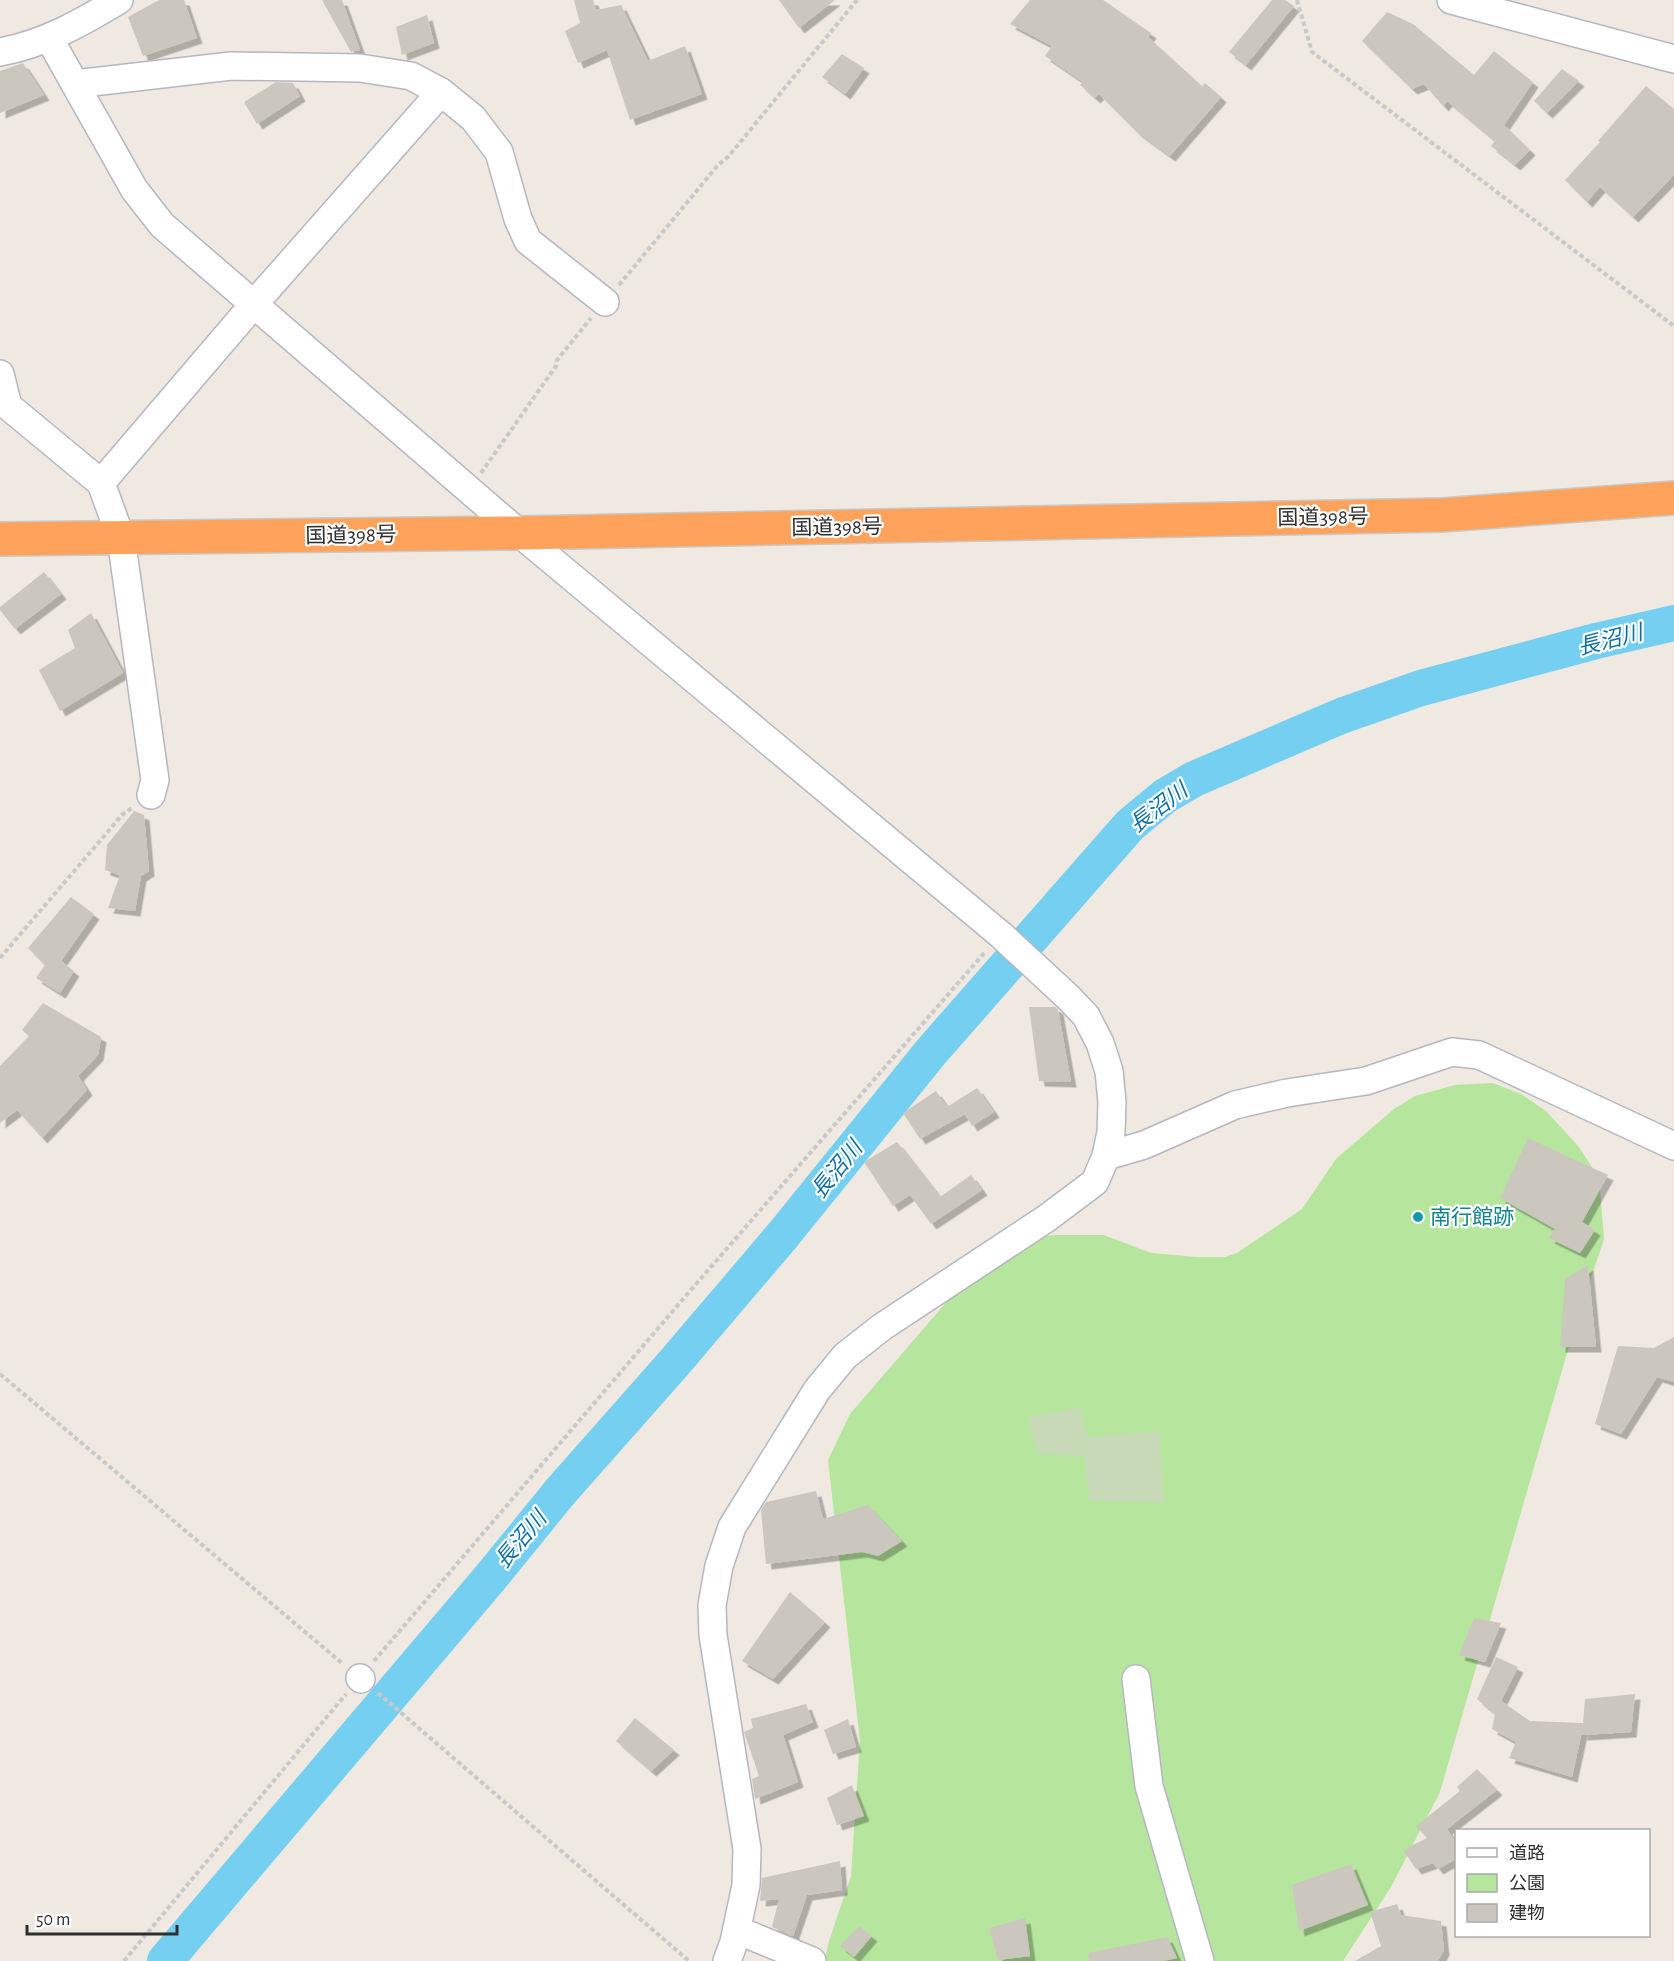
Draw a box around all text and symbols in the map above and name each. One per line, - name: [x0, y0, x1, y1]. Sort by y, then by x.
- street label: 国道398号: [1277, 505, 1369, 529]
- street label: 国道398号: [791, 515, 883, 539]
- street label: 国道398号: [305, 523, 397, 547]
- water label: 長沼川: [1575, 620, 1647, 659]
- water label: 長沼川: [1125, 777, 1193, 836]
- water label: 長沼川: [807, 1135, 867, 1202]
- place label: 南行館跡: [1430, 1206, 1514, 1228]
- marker: 南行館跡: [1411, 1210, 1425, 1224]
- water label: 長沼川: [490, 1505, 552, 1572]
- legend: [1455, 1829, 1650, 1937]
- text: 道路: [1509, 1843, 1545, 1863]
- text: 公園: [1509, 1874, 1545, 1893]
- scale bar: [27, 1898, 177, 1936]
- text: 建物: [1509, 1903, 1545, 1923]
- text: 50 m: [36, 1911, 70, 1929]

